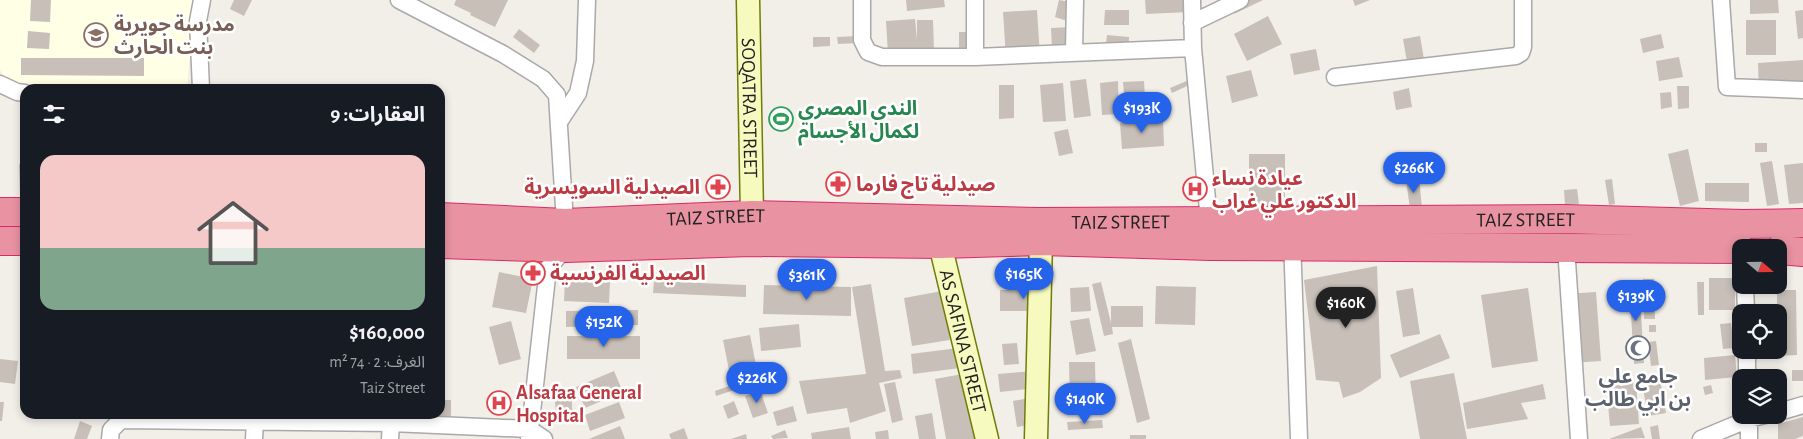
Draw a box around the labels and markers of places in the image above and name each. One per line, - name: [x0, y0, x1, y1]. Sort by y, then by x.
- place label: مدرسة جويرية بنت الحارث: [114, 14, 235, 59]
- school or university icon: مدرسة جويرية بنت الحارث: [83, 22, 109, 48]
- pin: $193K: [1107, 92, 1177, 134]
- place label: الندي المصري لكمال الأجسام: [798, 99, 919, 146]
- sports icon: الندي المصري لكمال الأجسام: [768, 106, 794, 132]
- pin: $266K: [1379, 152, 1449, 194]
- place label: عيادة نساء الدكتور علي غراب: [1212, 169, 1356, 218]
- pharmacy icon: صيدلية تاج فارما: [825, 171, 851, 197]
- pharmacy icon: الصيدلية السويسرية: [705, 174, 731, 200]
- place label: صيدلية تاج فارما: [856, 174, 995, 199]
- hospital icon: عيادة نساء الدكتور علي غراب: [1182, 176, 1208, 202]
- place label: الصيدلية السويسرية: [524, 177, 700, 199]
- pin: $361K: [772, 258, 842, 301]
- pin: $165K: [989, 258, 1059, 300]
- pharmacy icon: الصيدلية الفرنسية: [520, 260, 546, 286]
- place label: الصيدلية الفرنسية: [550, 263, 706, 285]
- pin: $139K: [1601, 280, 1671, 322]
- pin: $160K: [1311, 286, 1381, 329]
- pin: $152K: [569, 306, 639, 348]
- mosque icon: جامع علي بن ابي طالب: [1625, 335, 1651, 361]
- pin: $226K: [722, 362, 792, 404]
- place label: جامع علي بن ابي طالب: [1585, 367, 1691, 416]
- pin: $140K: [1050, 382, 1120, 425]
- place label: Alsafaa General Hospital: [516, 383, 642, 426]
- hospital icon: Alsafaa General Hospital: [486, 390, 512, 416]

